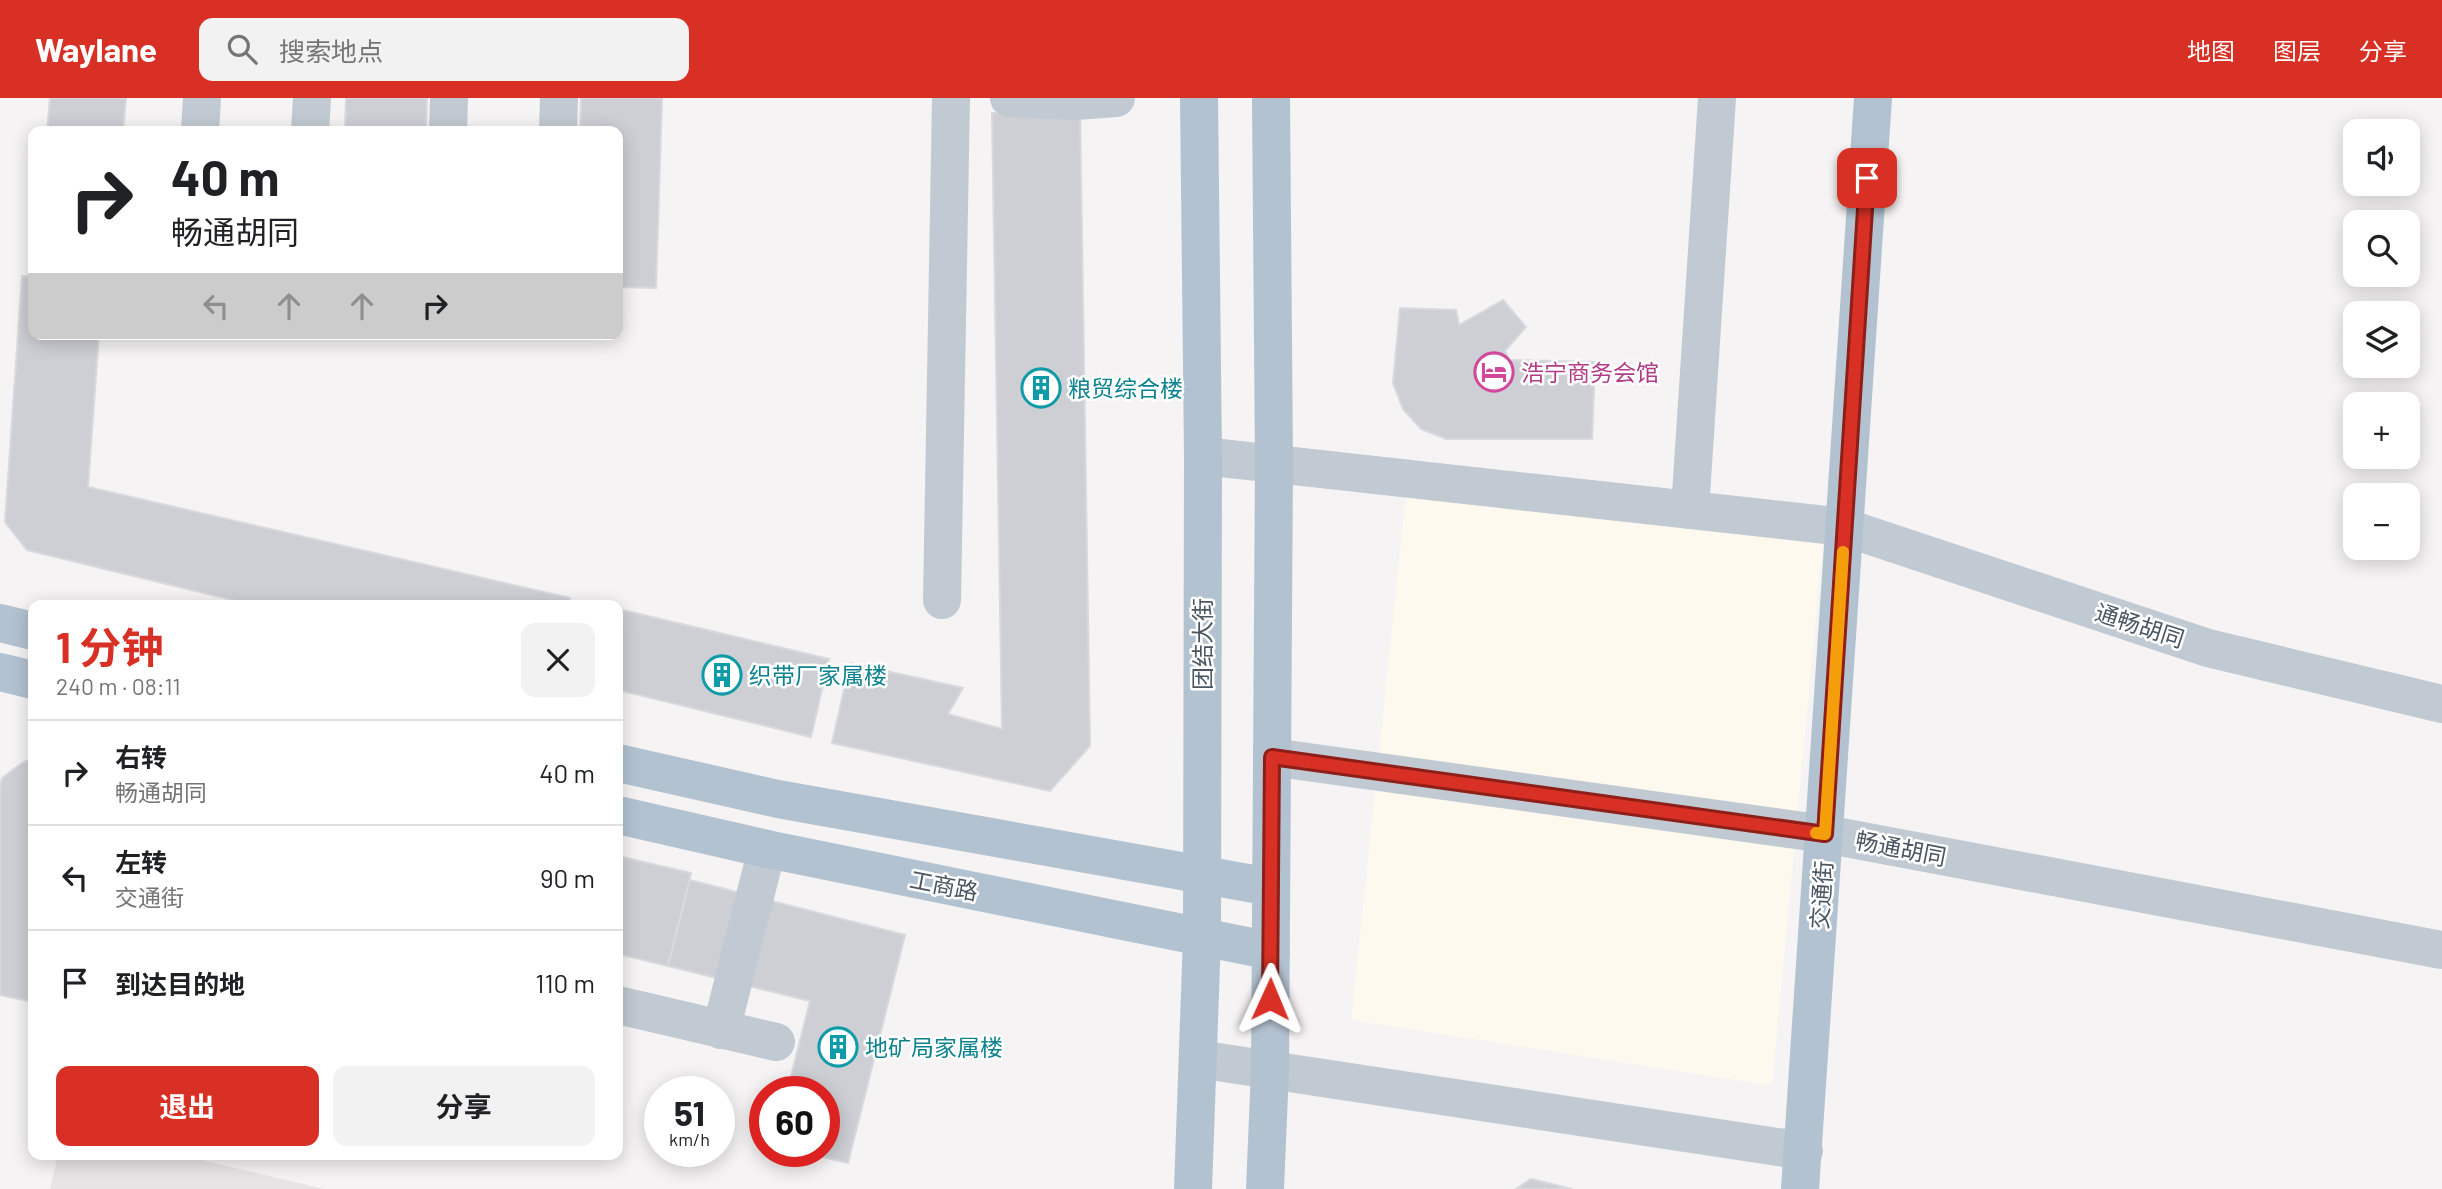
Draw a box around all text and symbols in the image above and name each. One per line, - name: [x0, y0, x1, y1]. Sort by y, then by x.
- search box: [199, 18, 689, 81]
- text: Waylane: [35, 29, 157, 69]
- icon: search: [223, 30, 261, 68]
- text: 搜索地点: [279, 35, 383, 66]
- text: 地图: [2187, 36, 2235, 65]
- text: 图层: [2273, 36, 2321, 65]
- text: 分享: [2359, 36, 2407, 65]
- map controls: [2343, 119, 2420, 560]
- button: sound: [2343, 119, 2420, 196]
- text: 40 m: [171, 147, 279, 206]
- pin: [1837, 148, 1897, 208]
- icon: right: [56, 154, 147, 245]
- icon: arrive: [1848, 159, 1886, 197]
- button: search: [2343, 210, 2420, 287]
- text: 畅通胡同: [171, 212, 299, 250]
- icon: left: [197, 287, 235, 325]
- icon: ahead: [270, 287, 308, 325]
- icon: ahead: [343, 287, 381, 325]
- icon: right: [416, 287, 454, 325]
- button: layers: [2343, 301, 2420, 378]
- hotel icon: 浩宁商务会馆: [1473, 351, 1515, 393]
- place label: 浩宁商务会馆: [1521, 358, 1659, 386]
- building icon: 粮贸综合楼: [1020, 367, 1062, 409]
- place label: 粮贸综合楼: [1068, 374, 1183, 402]
- button: +: [2343, 392, 2420, 469]
- button: −: [2343, 483, 2420, 560]
- street label: 通畅胡同: [2092, 597, 2188, 653]
- street label: 团结大街: [1188, 598, 1216, 690]
- text: 1 分钟: [56, 621, 163, 671]
- button: close: [521, 623, 595, 697]
- building icon: 织带厂家属楼: [701, 654, 743, 696]
- place label: 织带厂家属楼: [749, 661, 887, 689]
- text: 240 m · 08:11: [56, 672, 181, 700]
- text: 右转: [115, 741, 167, 772]
- icon: right: [56, 754, 94, 792]
- text: 40 m: [539, 757, 595, 788]
- text: 畅通胡同: [115, 778, 207, 806]
- street label: 畅通胡同: [1853, 825, 1949, 871]
- text: 左转: [115, 846, 167, 877]
- icon: left: [56, 859, 94, 897]
- street label: 交通街: [1805, 860, 1837, 930]
- text: 90 m: [540, 862, 595, 893]
- street label: 工商路: [907, 865, 981, 905]
- text: 交通街: [115, 883, 184, 911]
- position arrow: [1233, 962, 1307, 1036]
- icon: arrive: [56, 964, 94, 1002]
- text: 110 m: [535, 967, 595, 998]
- text: 到达目的地: [115, 968, 245, 999]
- building icon: 地矿局家属楼: [817, 1026, 859, 1068]
- place label: 地矿局家属楼: [865, 1033, 1003, 1061]
- button: 退出: [56, 1066, 319, 1146]
- button: 分享: [333, 1066, 595, 1146]
- speed limit sign: 60: [749, 1076, 840, 1167]
- text: 51: [674, 1091, 705, 1133]
- text: km/h: [669, 1128, 710, 1150]

